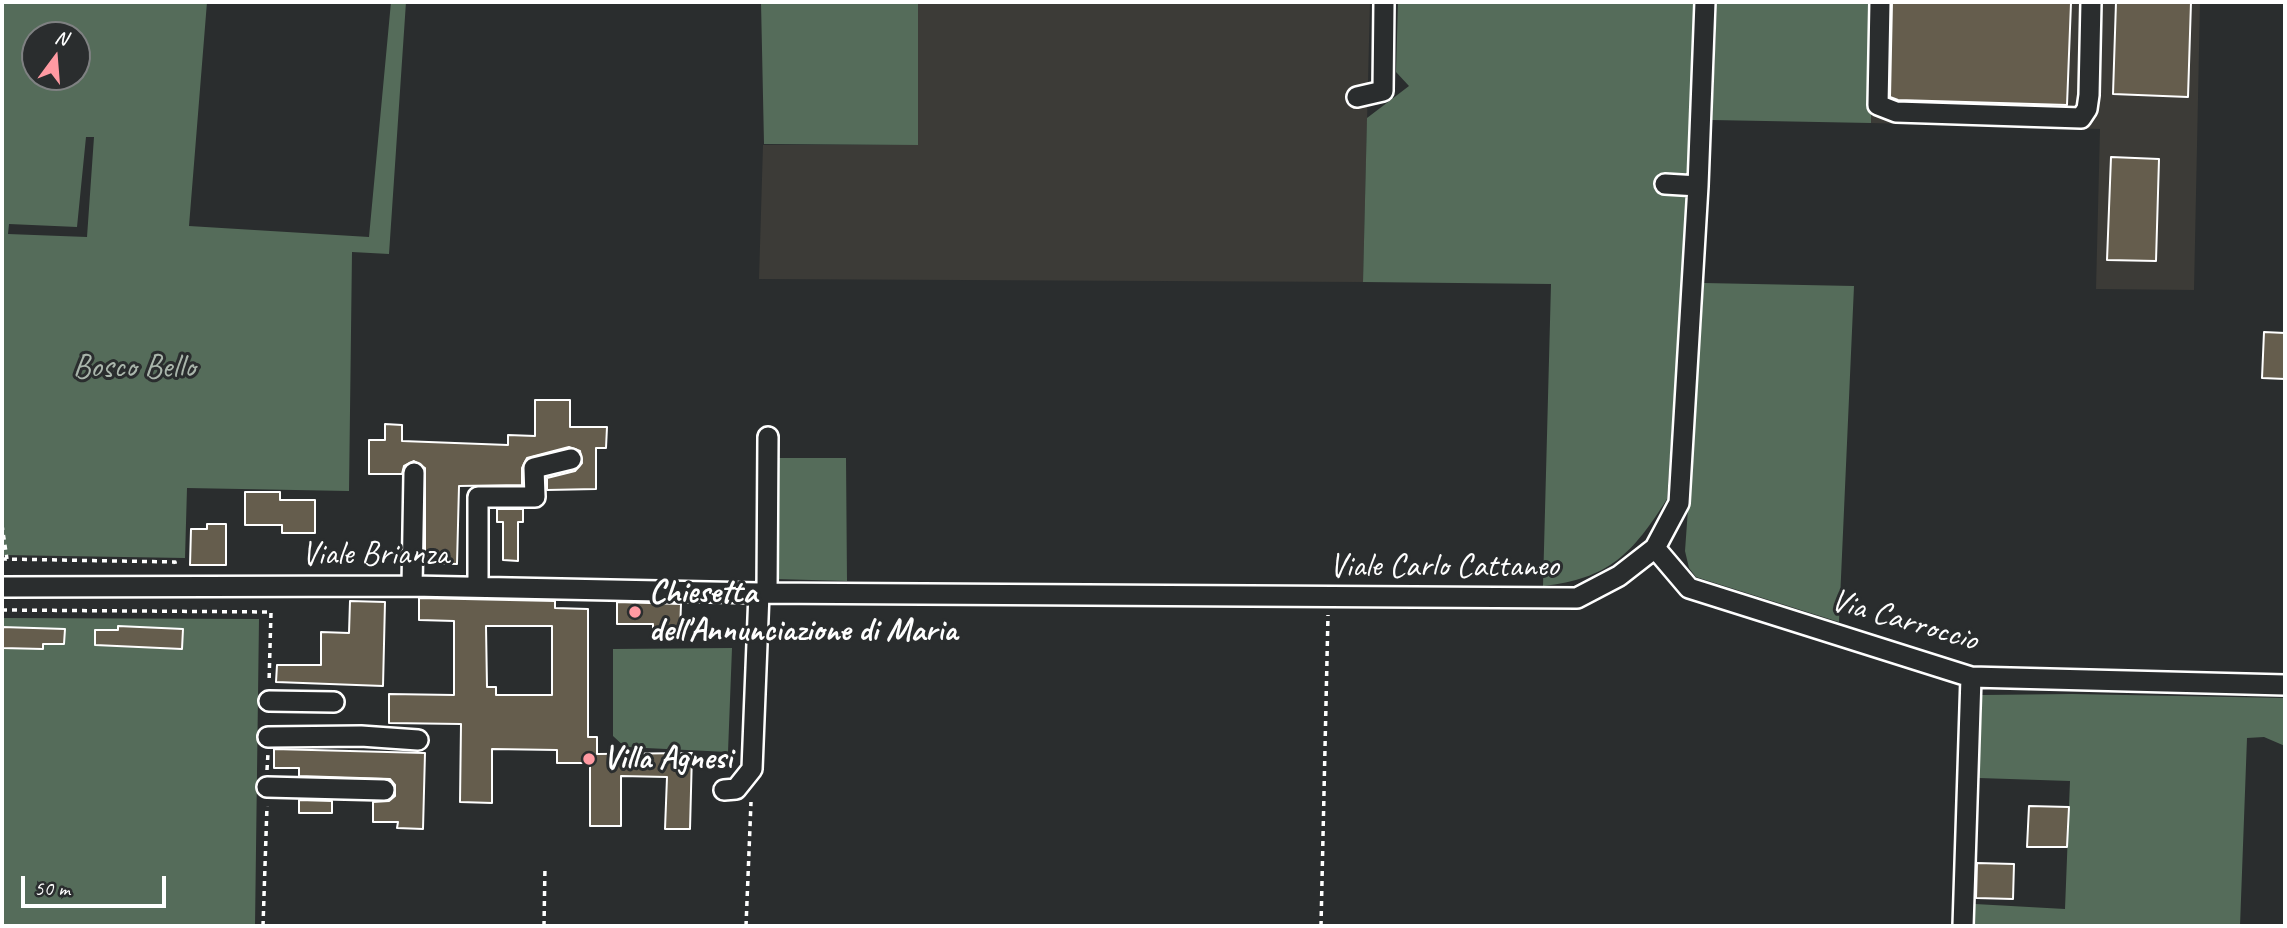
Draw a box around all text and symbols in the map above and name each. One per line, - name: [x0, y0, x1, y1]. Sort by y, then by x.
- north arrow: [21, 21, 91, 91]
- text: N: [52, 25, 70, 51]
- park label: Bosco Bello: [73, 348, 195, 388]
- street label: Viale Brianza: [301, 535, 449, 575]
- street label: Viale Carlo Cattaneo: [1329, 547, 1559, 587]
- place label: Chiesetta dell'Annunciazione di Maria: [649, 573, 957, 651]
- street label: Via Carroccio: [1826, 581, 1982, 661]
- marker: Chiesetta dell'Annunciazione di Maria: [627, 604, 643, 620]
- place label: Villa Agnesi: [603, 739, 732, 779]
- marker: Villa Agnesi: [581, 751, 597, 767]
- scale bar: [24, 862, 170, 906]
- text: 50 m: [34, 875, 70, 901]

